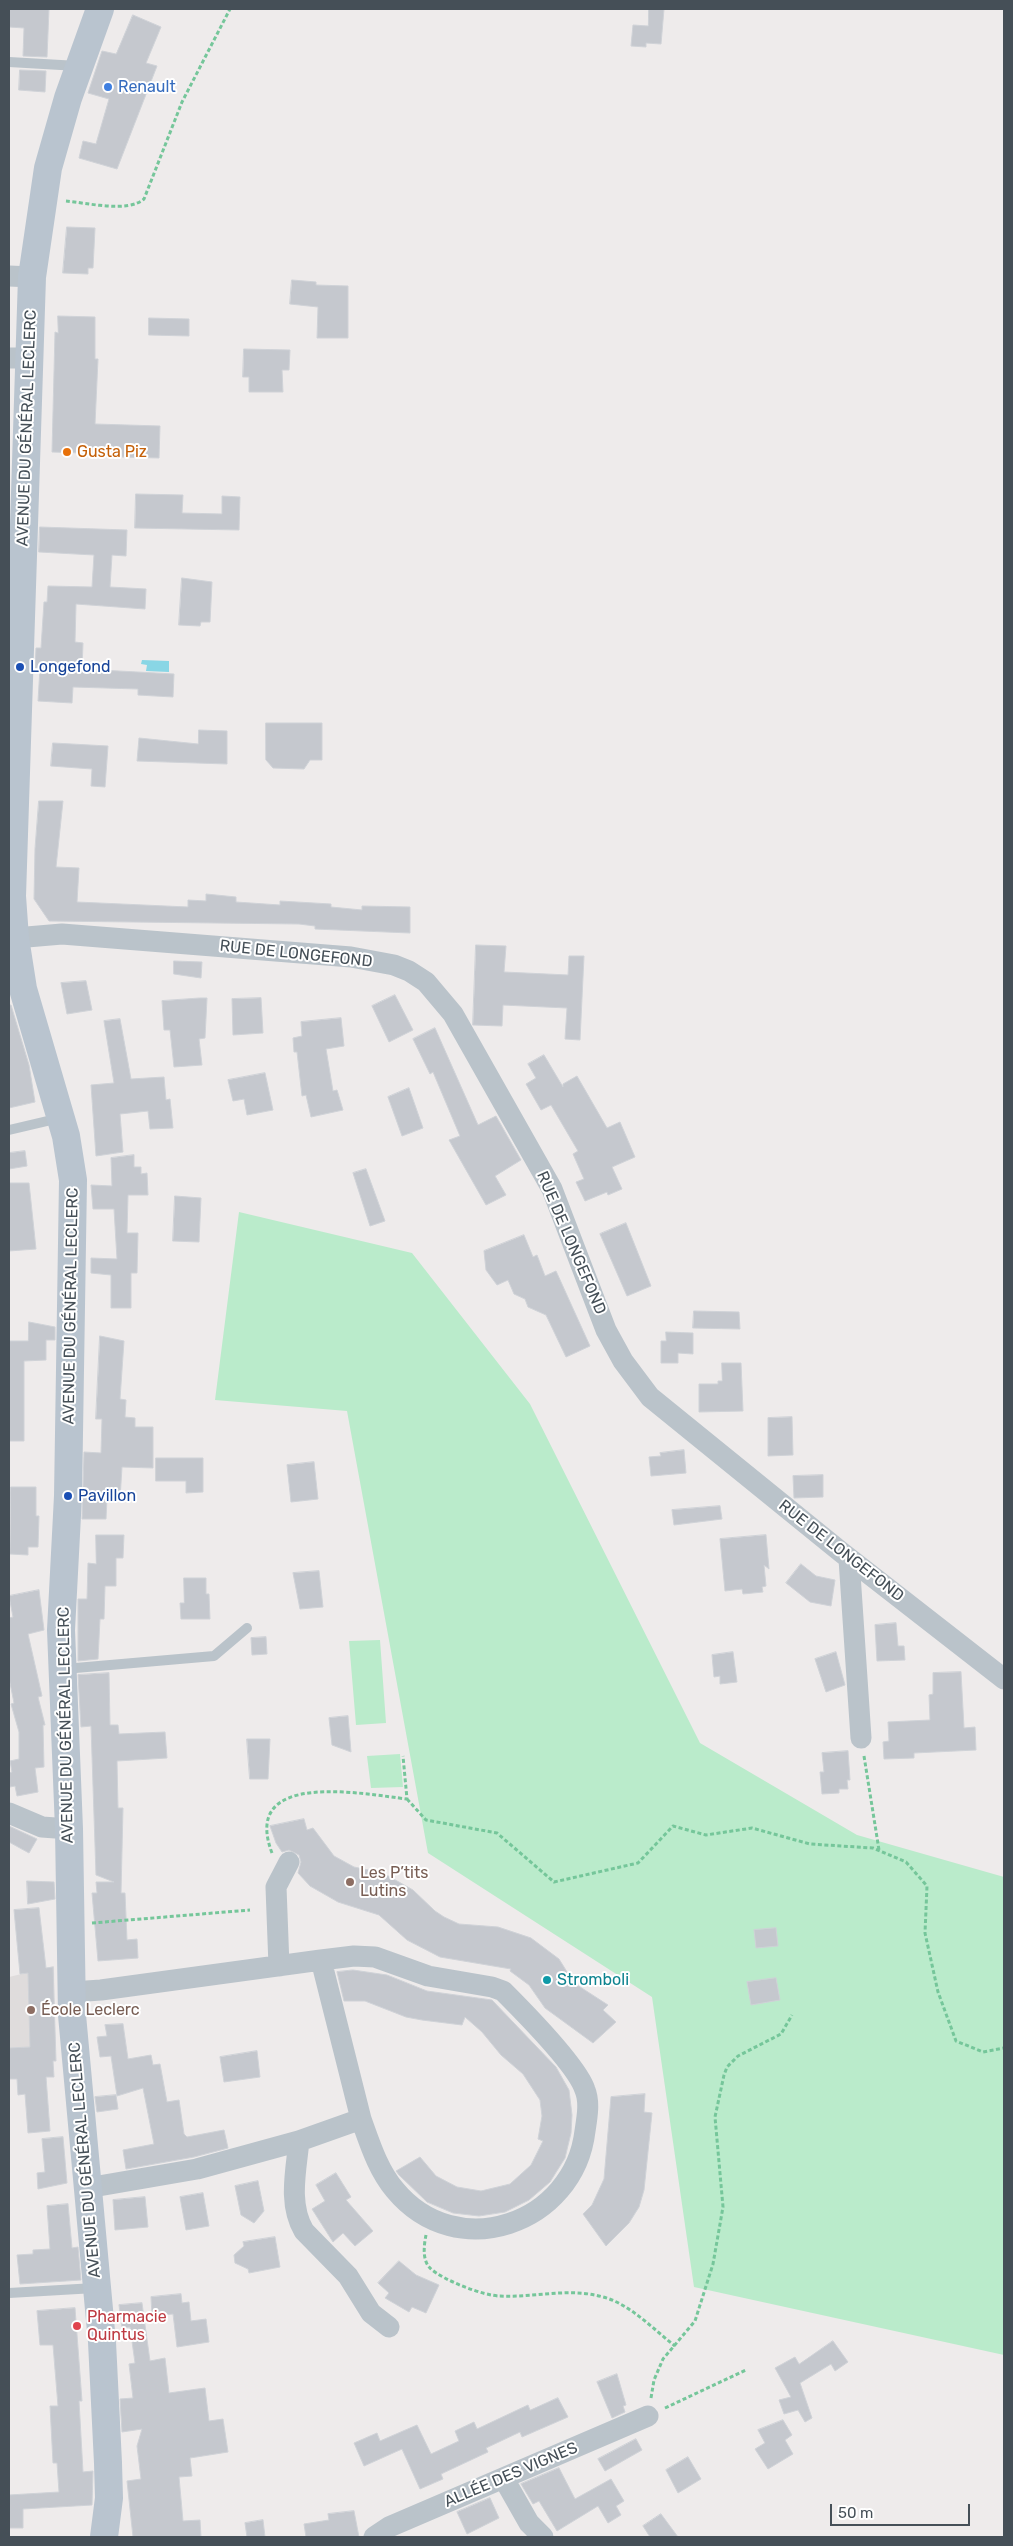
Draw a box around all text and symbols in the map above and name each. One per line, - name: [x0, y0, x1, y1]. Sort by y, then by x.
- place label: Renault: [118, 77, 176, 97]
- marker: Renault: [102, 81, 114, 93]
- street label: AVENUE DU GÉNÉRAL LECLERC: [13, 309, 41, 547]
- place label: Gusta Piz: [77, 442, 147, 462]
- marker: Gusta Piz: [61, 446, 73, 458]
- place label: Longefond: [30, 657, 111, 677]
- marker: Longefond: [14, 661, 26, 673]
- street label: RUE DE LONGEFOND: [219, 936, 373, 972]
- street label: RUE DE LONGEFOND: [532, 1169, 610, 1317]
- street label: AVENUE DU GÉNÉRAL LECLERC: [59, 1187, 83, 1425]
- place label: Pavillon: [78, 1486, 136, 1506]
- marker: Pavillon: [62, 1490, 74, 1502]
- street label: RUE DE LONGEFOND: [775, 1496, 907, 1606]
- street label: AVENUE DU GÉNÉRAL LECLERC: [54, 1606, 78, 1844]
- place label: Les P’tits Lutins: [360, 1863, 428, 1901]
- marker: Les P’tits Lutins: [344, 1876, 356, 1888]
- place label: Stromboli: [557, 1970, 629, 1990]
- marker: Stromboli: [541, 1974, 553, 1986]
- place label: École Leclerc: [41, 2000, 140, 2020]
- marker: École Leclerc: [25, 2004, 37, 2016]
- street label: AVENUE DU GÉNÉRAL LECLERC: [65, 2041, 105, 2279]
- place label: Pharmacie Quintus: [87, 2307, 167, 2345]
- marker: Pharmacie Quintus: [71, 2320, 83, 2332]
- street label: ALLÉE DES VIGNES: [441, 2438, 581, 2512]
- scale bar: [833, 2494, 973, 2526]
- text: 50 m: [838, 2504, 873, 2522]

